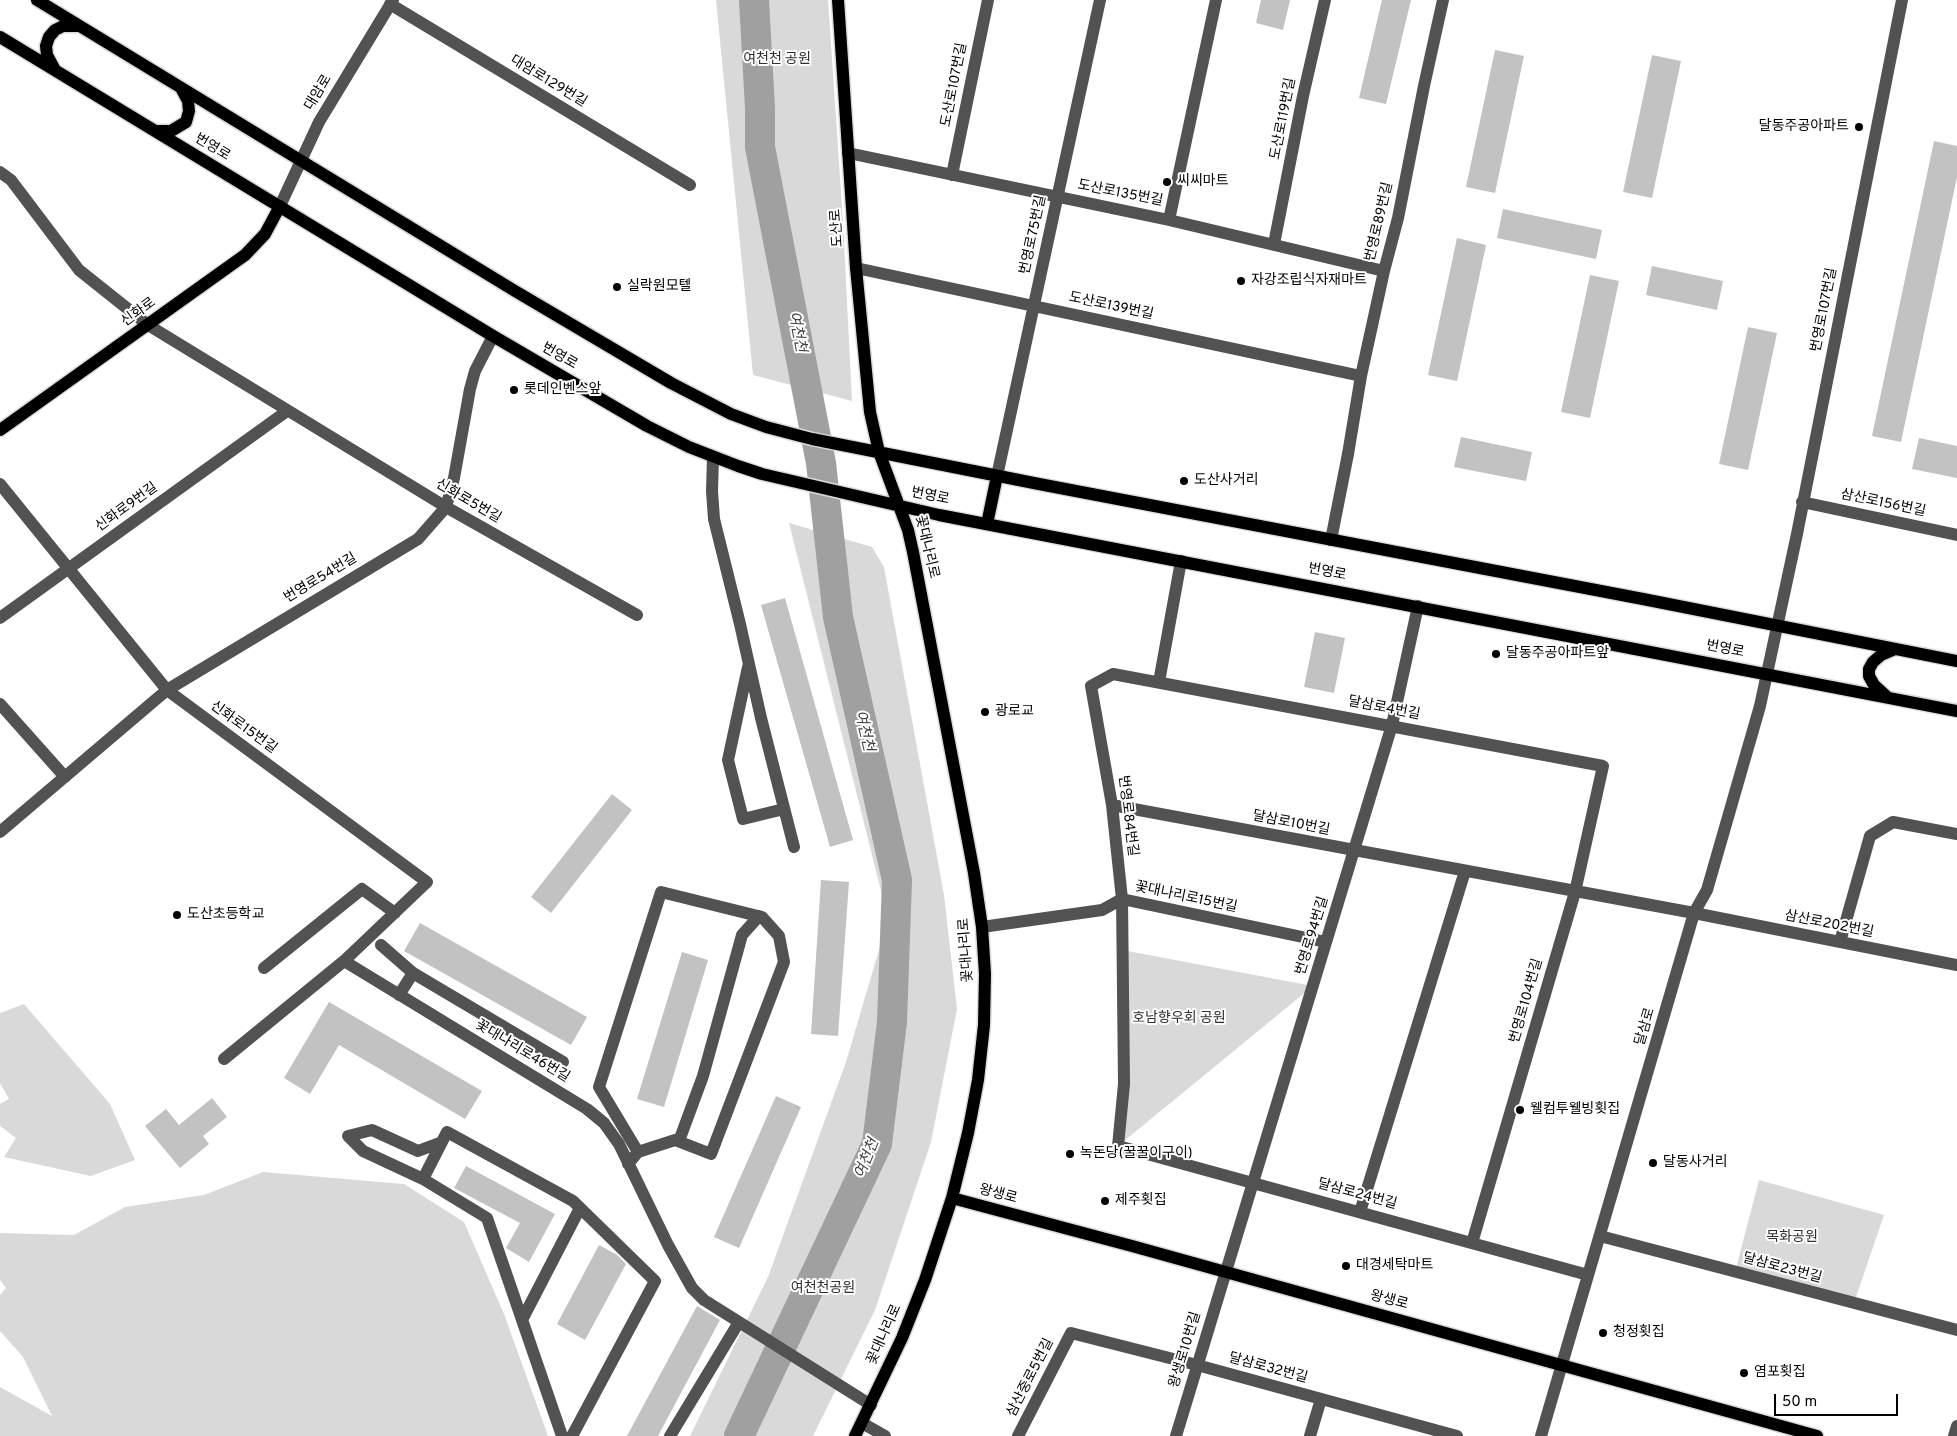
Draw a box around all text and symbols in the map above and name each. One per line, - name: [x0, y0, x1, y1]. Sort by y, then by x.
- street label: 도산로107번길: [939, 41, 971, 129]
- park label: 여천천 공원: [743, 52, 811, 68]
- street label: 대암로129번길: [507, 53, 589, 111]
- street label: 대암로: [302, 72, 336, 114]
- street label: 도산로119번길: [1268, 77, 1300, 161]
- place label: 달동주공아파트: [1759, 119, 1849, 135]
- marker: 달동주공아파트: [1853, 121, 1865, 133]
- street label: 번영로: [191, 131, 233, 165]
- place label: 씨씨마트: [1177, 174, 1229, 190]
- marker: 씨씨마트: [1161, 176, 1173, 188]
- street label: 도산로135번길: [1076, 177, 1164, 211]
- street label: 번영로89번길: [1363, 181, 1397, 263]
- street label: 번영로75번길: [1017, 194, 1051, 276]
- street label: 도산로: [828, 208, 848, 248]
- street label: 번영로107번길: [1809, 266, 1841, 354]
- place label: 자강조립식자재마트: [1251, 273, 1367, 289]
- marker: 자강조립식자재마트: [1235, 275, 1247, 287]
- place label: 실락원모텔: [627, 279, 691, 295]
- marker: 실락원모텔: [611, 281, 623, 293]
- street label: 도산로139번길: [1067, 290, 1155, 324]
- street label: 신화로: [118, 295, 160, 331]
- water label: 여천천: [783, 310, 809, 354]
- street label: 번영로: [538, 340, 580, 374]
- place label: 롯데인벤스앞: [524, 382, 601, 398]
- marker: 롯데인벤스앞: [508, 384, 520, 396]
- place label: 도산사거리: [1194, 473, 1258, 489]
- marker: 도산사거리: [1178, 475, 1190, 487]
- street label: 신화로5번길: [432, 476, 504, 528]
- street label: 신화로9번길: [93, 480, 161, 536]
- street label: 번영로: [909, 485, 951, 509]
- street label: 삼산로156번길: [1839, 487, 1927, 521]
- street label: 꽃대나리로: [911, 514, 941, 580]
- street label: 번영로54번길: [282, 551, 360, 607]
- street label: 번영로: [1306, 561, 1348, 585]
- street label: 번영로: [1704, 638, 1746, 662]
- place label: 달동주공아파트앞: [1506, 646, 1609, 662]
- marker: 달동주공아파트앞: [1490, 648, 1502, 660]
- street label: 달삼로4번길: [1347, 694, 1421, 724]
- street label: 신화로15번길: [206, 698, 280, 758]
- place label: 광로교: [995, 704, 1034, 720]
- marker: 광로교: [979, 706, 991, 718]
- water label: 여천천: [850, 709, 876, 753]
- street label: 번영로84번길: [1114, 774, 1140, 858]
- street label: 달삼로10번길: [1251, 808, 1331, 840]
- street label: 꽃대나리로15번길: [1133, 879, 1239, 917]
- street label: 번영로94번길: [1293, 895, 1333, 977]
- place label: 도산초등학교: [187, 907, 264, 923]
- street label: 삼산로202번길: [1783, 908, 1875, 942]
- marker: 도산초등학교: [171, 909, 183, 921]
- street label: 꽃대나리로: [956, 917, 978, 983]
- street label: 번영로104번길: [1507, 957, 1547, 1045]
- street label: 달삼로: [1633, 1006, 1659, 1048]
- park label: 호남향우회 공원: [1132, 1011, 1226, 1027]
- street label: 꽃대나리로46번길: [472, 1017, 572, 1087]
- place label: 웰컴투웰빙횟집: [1530, 1102, 1620, 1118]
- marker: 웰컴투웰빙횟집: [1514, 1104, 1526, 1116]
- water label: 여천천: [852, 1136, 884, 1182]
- place label: 녹돈당(꿀꿀이구이): [1080, 1146, 1193, 1162]
- marker: 녹돈당(꿀꿀이구이): [1064, 1148, 1076, 1160]
- place label: 달동사거리: [1663, 1155, 1727, 1171]
- marker: 달동사거리: [1647, 1157, 1659, 1169]
- street label: 달삼로24번길: [1315, 1176, 1399, 1214]
- street label: 왕생로: [977, 1182, 1019, 1208]
- place label: 제주횟집: [1115, 1193, 1167, 1209]
- marker: 제주횟집: [1099, 1195, 1111, 1207]
- park label: 목화공원: [1766, 1230, 1818, 1246]
- street label: 달삼로23번길: [1741, 1250, 1823, 1288]
- place label: 대경세탁마트: [1356, 1258, 1433, 1274]
- marker: 대경세탁마트: [1340, 1260, 1352, 1272]
- park label: 여천천공원: [791, 1281, 855, 1297]
- street label: 왕생로: [1368, 1288, 1410, 1314]
- street label: 꽃대나리로: [864, 1302, 906, 1368]
- street label: 왕생로10번길: [1166, 1310, 1206, 1390]
- place label: 청정횟집: [1613, 1325, 1665, 1341]
- marker: 청정횟집: [1597, 1327, 1609, 1339]
- street label: 삼산중로5번길: [1004, 1336, 1058, 1420]
- street label: 달삼로32번길: [1227, 1350, 1309, 1388]
- place label: 염포횟집: [1754, 1365, 1806, 1381]
- marker: 염포횟집: [1738, 1367, 1750, 1379]
- scale bar: [1777, 1384, 1901, 1416]
- text: 50 m: [1782, 1393, 1817, 1412]

